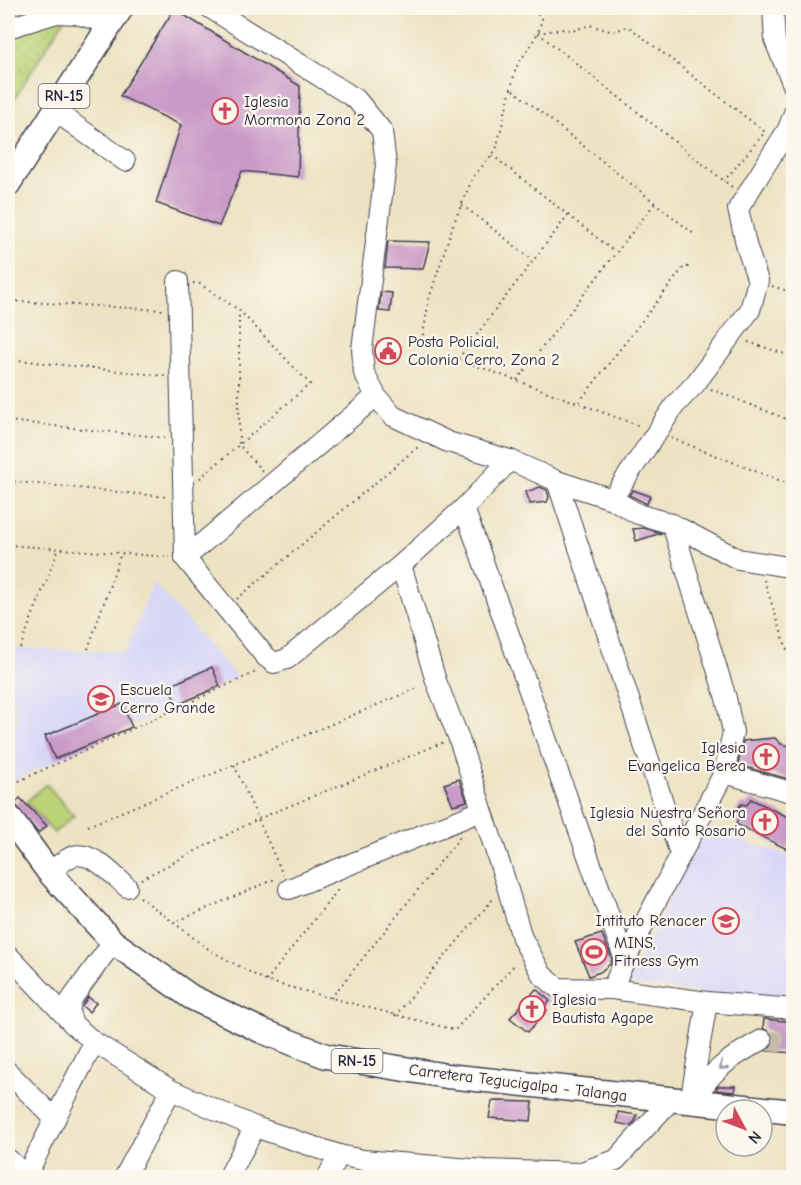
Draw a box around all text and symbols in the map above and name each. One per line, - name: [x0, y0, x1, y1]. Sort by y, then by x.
- road number: RN-15: [38, 84, 90, 108]
- place label: Iglesia Mormona Zona 2: [244, 93, 365, 129]
- church icon: Iglesia Mormona Zona 2: [210, 96, 240, 126]
- place label: Posta Policial, Colonia Cerro, Zona 2: [408, 333, 560, 369]
- public building icon: Posta Policial, Colonia Cerro, Zona 2: [373, 336, 403, 366]
- place label: Escuela Cerro Grande: [120, 681, 215, 717]
- school or university icon: Escuela Cerro Grande: [86, 684, 116, 714]
- place label: Iglesia Evangelica Berea: [628, 739, 746, 775]
- church icon: Iglesia Evangelica Berea: [751, 742, 781, 772]
- place label: Iglesia Nuestra Señora del Santo Rosario: [590, 804, 746, 840]
- church icon: Iglesia Nuestra Señora del Santo Rosario: [750, 807, 780, 837]
- school or university icon: Intituto Renacer: [711, 906, 741, 936]
- place label: Intituto Renacer: [595, 912, 707, 930]
- place label: MINS, Fitness Gym: [614, 934, 699, 970]
- sports icon: MINS, Fitness Gym: [579, 937, 609, 967]
- place label: Iglesia Bautista Agape: [552, 991, 653, 1027]
- church icon: Iglesia Bautista Agape: [517, 994, 547, 1024]
- road number: RN-15: [332, 1049, 382, 1073]
- one-way arrow: [719, 1059, 730, 1070]
- street label: Carretera Tegucigalpa - Talanga: [408, 1061, 628, 1105]
- north arrow: [714, 1098, 774, 1158]
- text: N: [744, 1127, 765, 1147]

